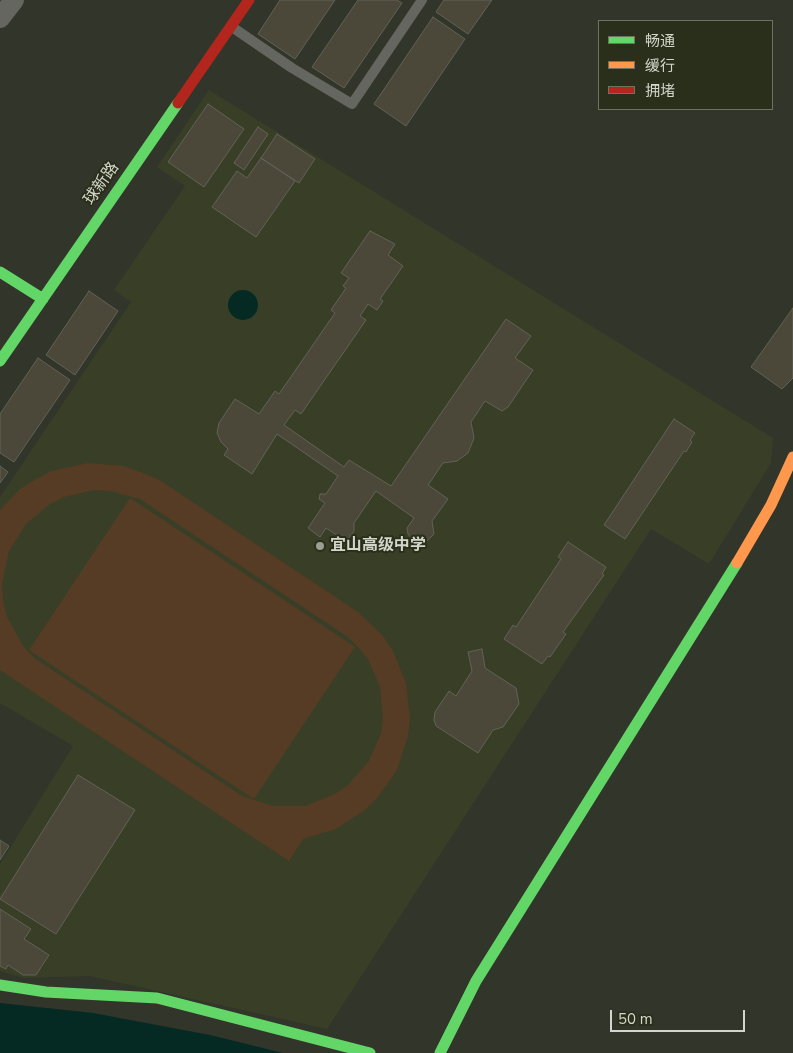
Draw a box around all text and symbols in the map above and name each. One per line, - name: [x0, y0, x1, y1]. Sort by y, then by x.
- legend: [598, 20, 773, 110]
- text: 畅通: [645, 31, 675, 51]
- text: 缓行: [645, 56, 675, 76]
- text: 拥堵: [645, 81, 675, 101]
- street label: 球新路: [80, 159, 124, 209]
- place label: 宜山高级中学: [330, 536, 426, 556]
- marker: 宜山高级中学: [314, 540, 326, 552]
- scale bar: [613, 1000, 748, 1032]
- text: 50 m: [618, 1009, 653, 1029]

